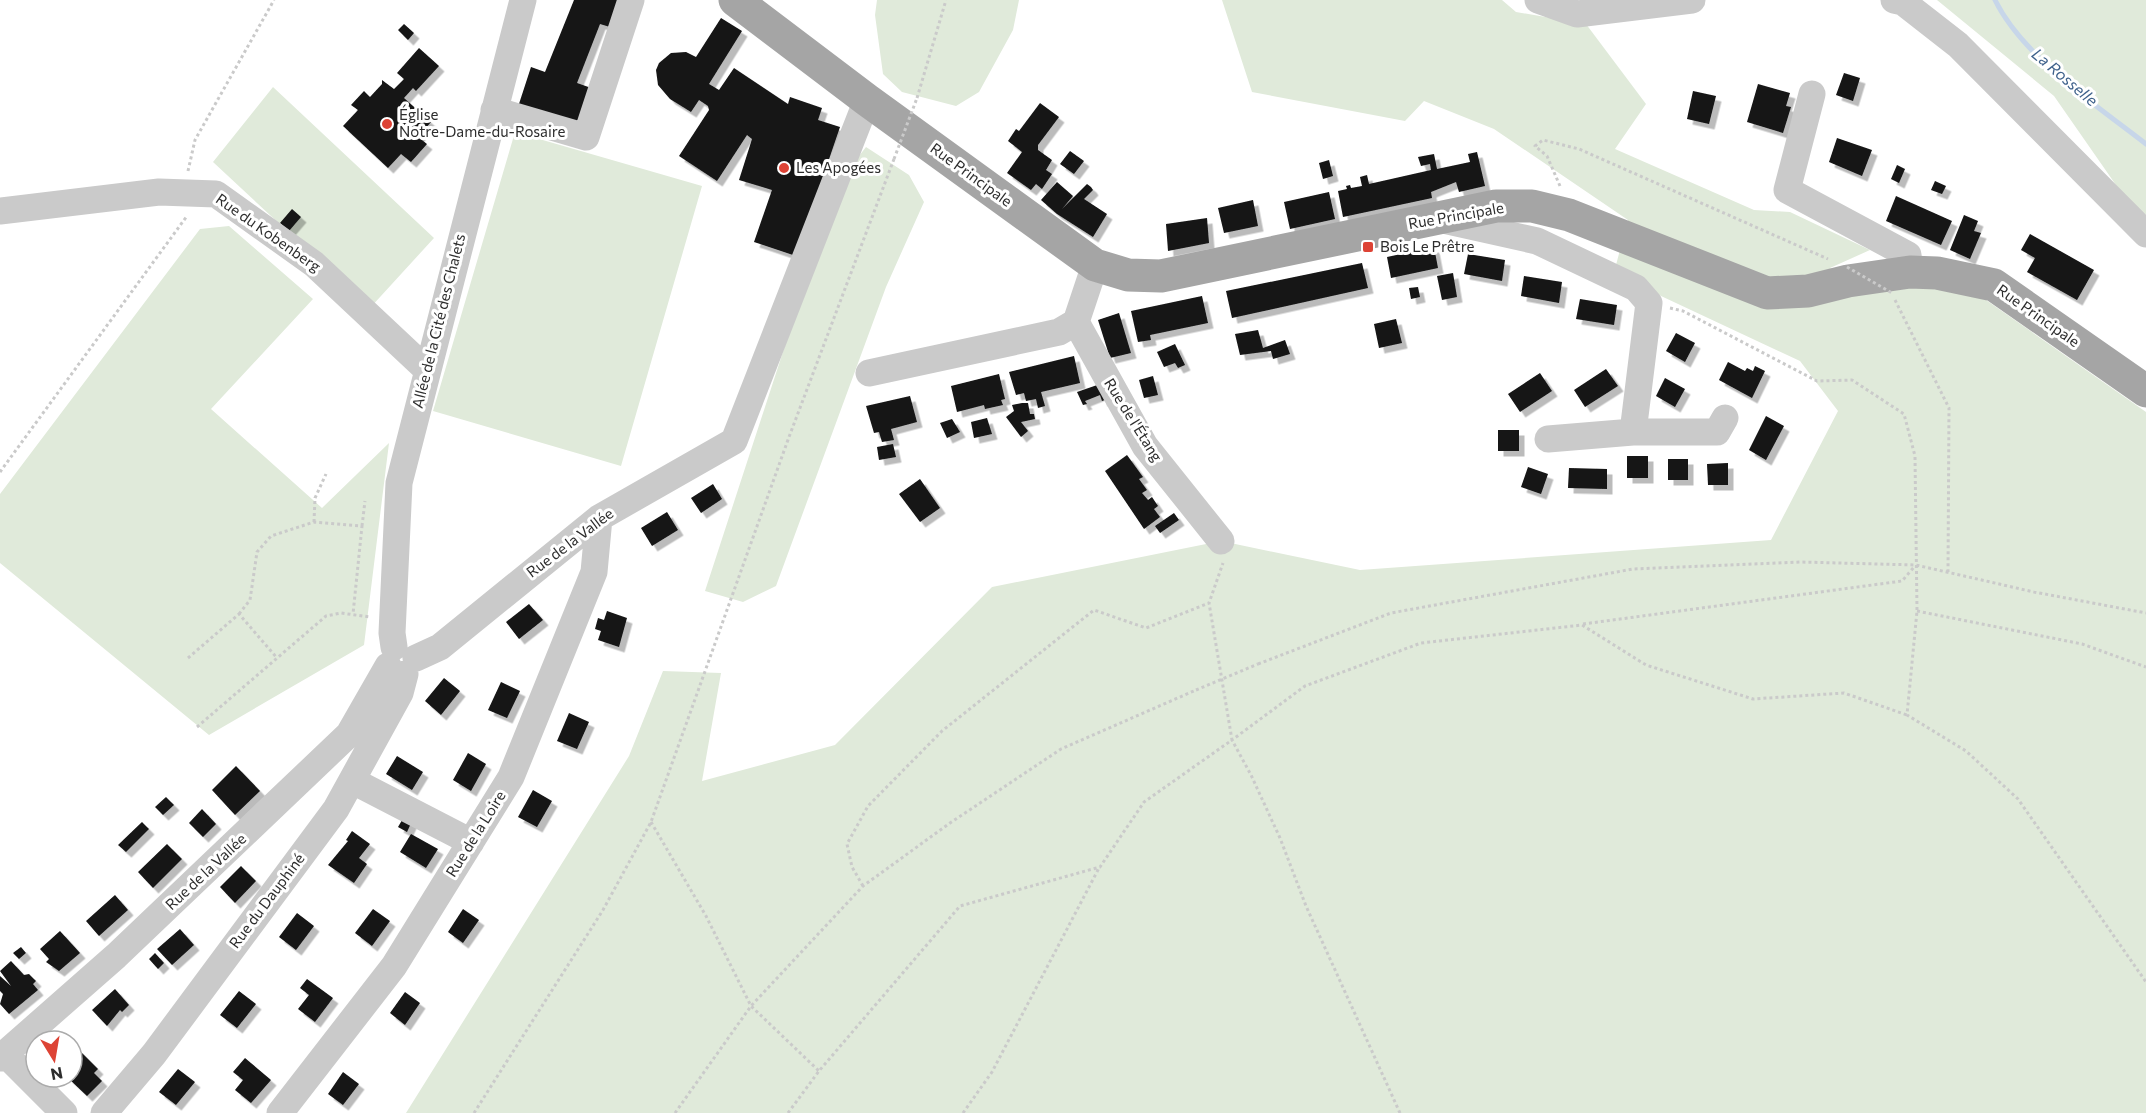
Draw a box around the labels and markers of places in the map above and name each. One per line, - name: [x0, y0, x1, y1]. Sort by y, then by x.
- place label: Église Notre-Dame-du-Rosaire: [399, 104, 566, 140]
- marker: Église Notre-Dame-du-Rosaire: [380, 117, 394, 131]
- place label: Les Apogées: [796, 158, 881, 176]
- marker: Les Apogées: [777, 161, 791, 175]
- place label: Bois Le Prêtre: [1380, 237, 1474, 255]
- marker: Bois Le Prêtre: [1361, 240, 1375, 254]

